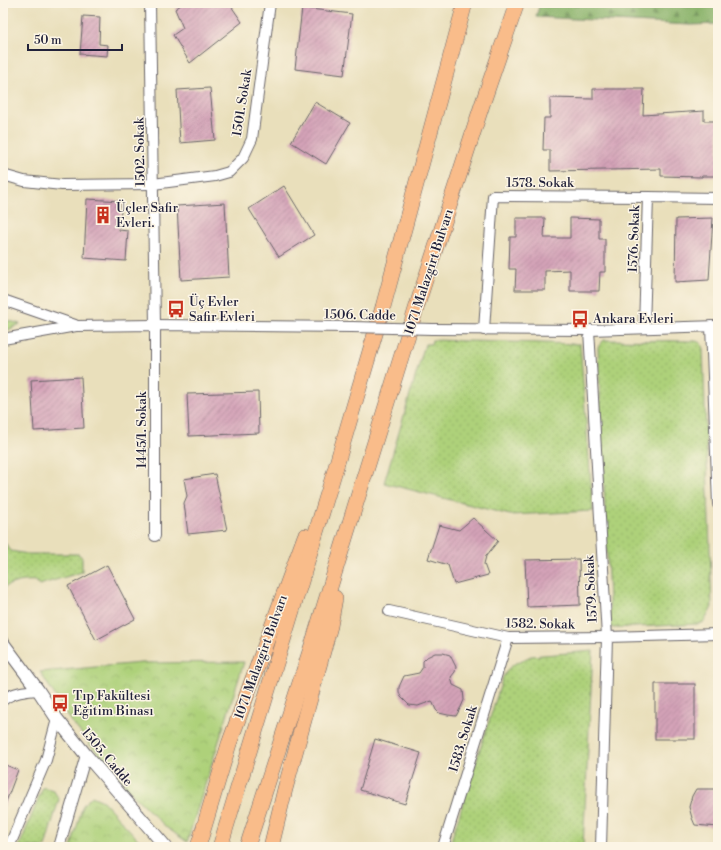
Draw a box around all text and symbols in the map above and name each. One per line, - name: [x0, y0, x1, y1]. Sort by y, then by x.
- scale bar: [28, 26, 122, 52]
- text: 50 m: [34, 33, 62, 48]
- street label: 1501. Sokak: [229, 67, 255, 138]
- street label: 1502. Sokak: [131, 116, 149, 187]
- street label: 1578. Sokak: [506, 175, 575, 191]
- place label: Üçler Safir Evleri.: [116, 199, 178, 231]
- street label: 1576. Sokak: [625, 204, 643, 273]
- building icon: Üçler Safir Evleri.: [93, 205, 113, 225]
- street label: 1071 Malazgirt Bulvarı: [401, 207, 457, 337]
- place label: Üç Evler Safir Evleri: [189, 293, 255, 325]
- bus stop icon: Üç Evler Safir Evleri: [166, 299, 186, 319]
- street label: 1506. Cadde: [324, 306, 396, 324]
- bus stop icon: Ankara Evleri: [570, 309, 590, 329]
- place label: Ankara Evleri: [592, 311, 674, 327]
- street label: 1445/1. Sokak: [134, 390, 150, 469]
- street label: 1579. Sokak: [581, 554, 601, 623]
- street label: 1071 Malazgirt Bulvarı: [231, 593, 291, 721]
- street label: 1582. Sokak: [505, 615, 576, 633]
- place label: Tıp Fakültesi Eğitim Binası: [73, 688, 154, 719]
- bus stop icon: Tıp Fakültesi Eğitim Binası: [50, 693, 70, 713]
- street label: 1583. Sokak: [445, 703, 481, 774]
- street label: 1505. Cadde: [78, 725, 136, 790]

